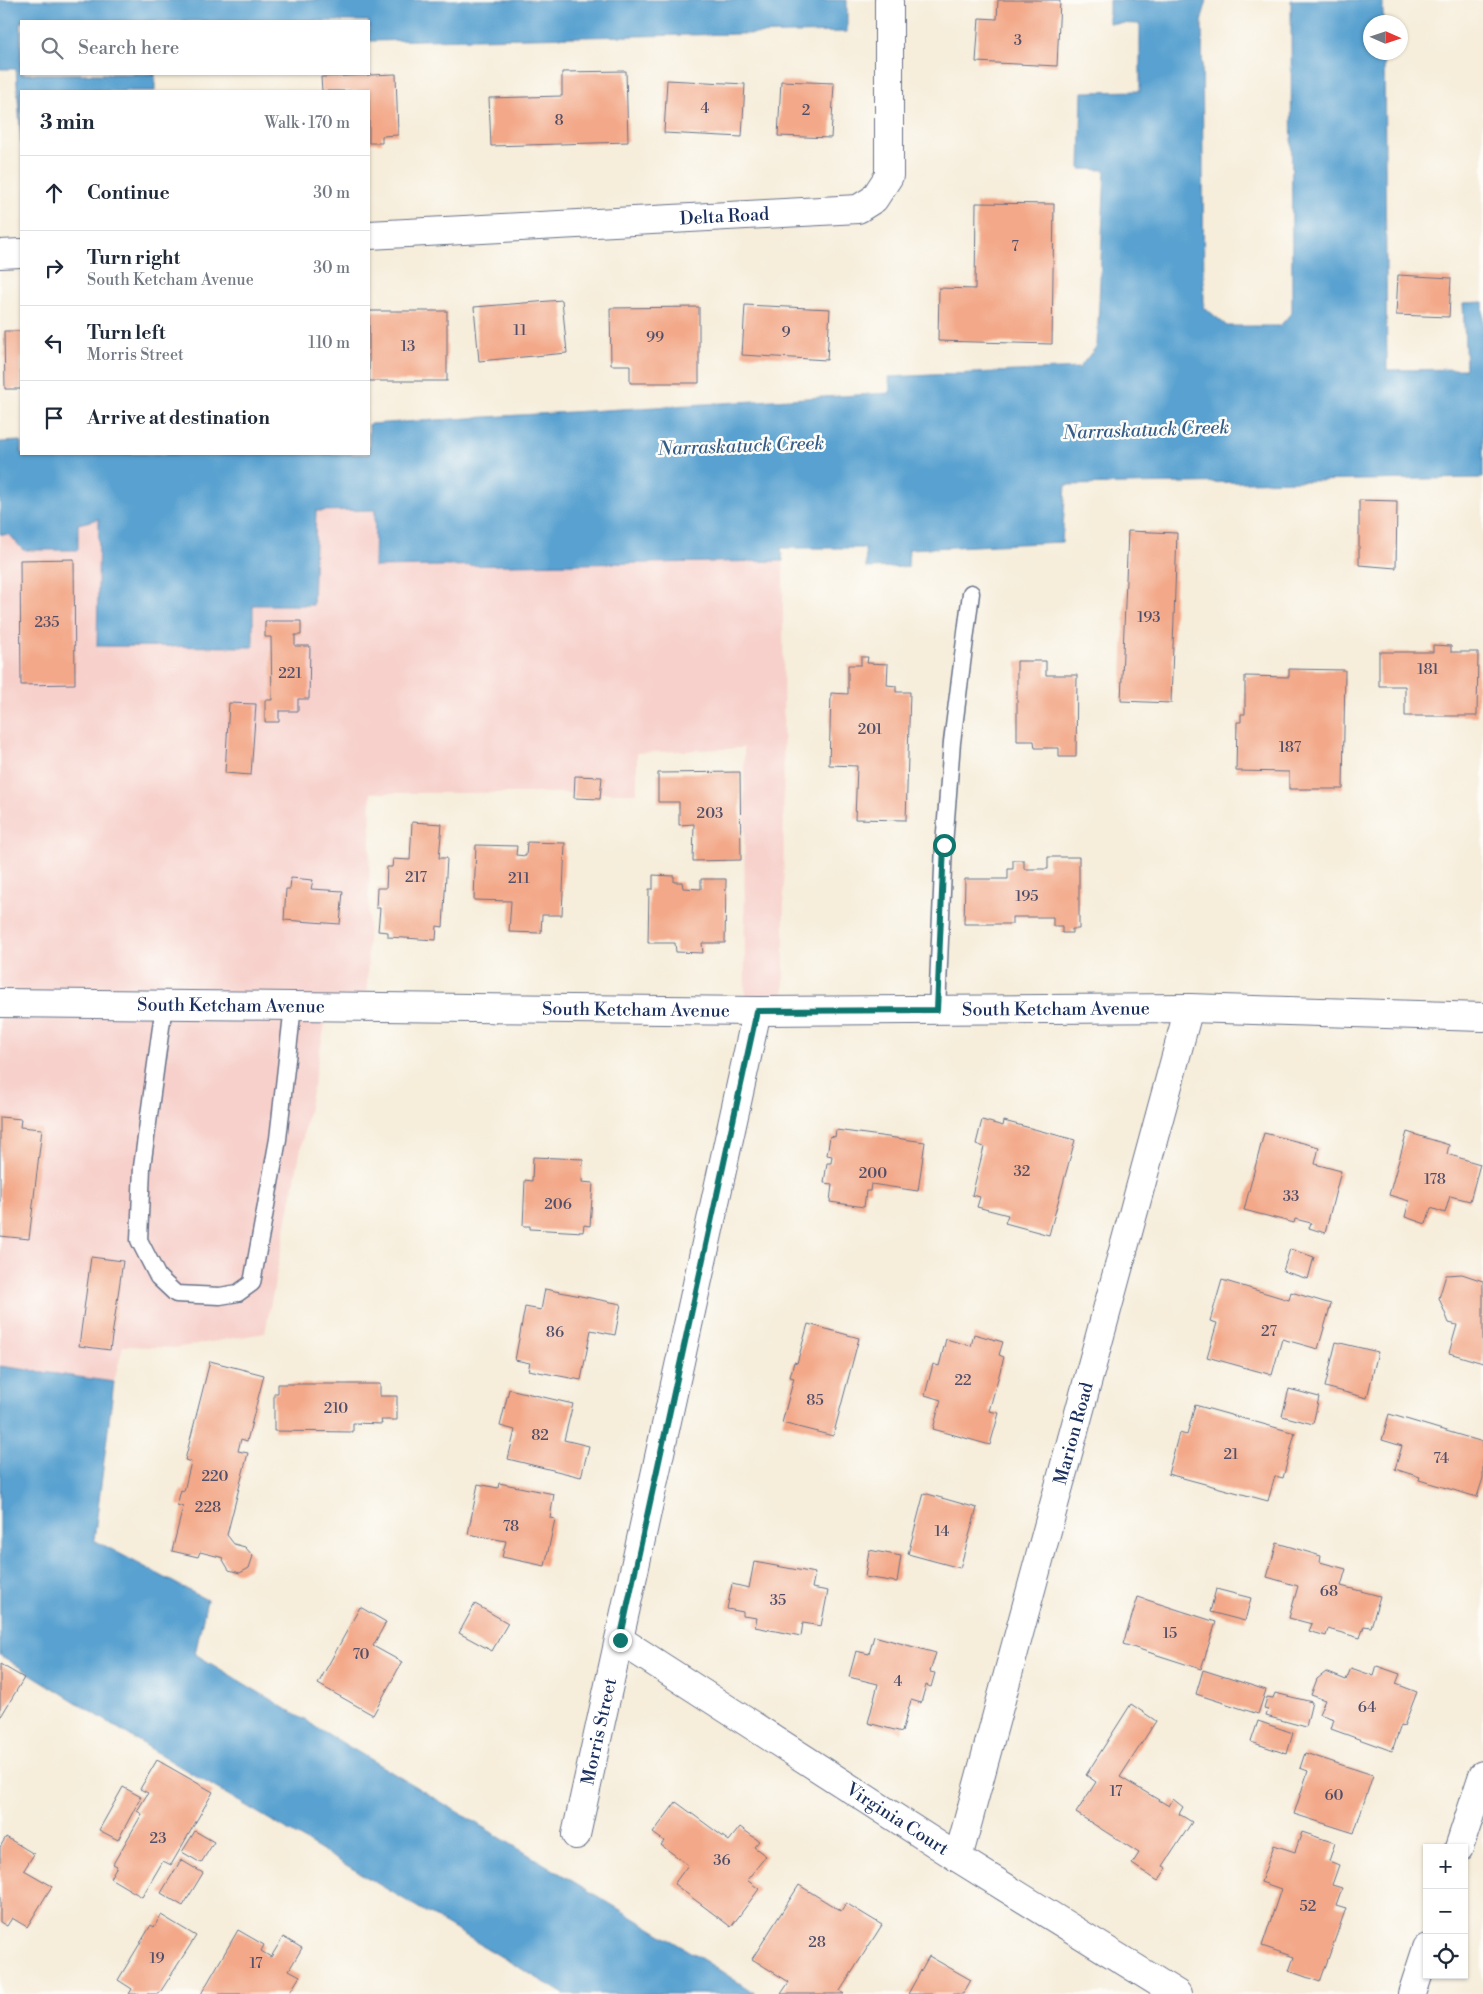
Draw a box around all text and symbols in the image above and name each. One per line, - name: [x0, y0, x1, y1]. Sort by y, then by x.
- north arrow: [1363, 15, 1408, 60]
- search box: [20, 20, 370, 75]
- house number: 3: [1014, 31, 1022, 50]
- icon: search: [38, 34, 66, 62]
- text: Search here: [78, 36, 179, 60]
- house number: 4: [701, 99, 710, 118]
- house number: 2: [802, 101, 810, 120]
- text: 3 min: [40, 110, 95, 136]
- house number: 8: [554, 111, 564, 130]
- text: Walk · 170 m: [264, 113, 350, 133]
- icon: ahead: [40, 179, 68, 207]
- text: Continue: [87, 181, 170, 205]
- text: 30 m: [313, 183, 350, 203]
- street label: Delta Road: [679, 203, 771, 230]
- house number: 7: [1011, 237, 1019, 256]
- text: Turn right: [87, 246, 180, 270]
- icon: right: [40, 254, 68, 282]
- text: 30 m: [313, 258, 350, 278]
- text: South Ketcham Avenue: [87, 270, 254, 290]
- text: Turn left: [87, 321, 166, 345]
- house number: 11: [513, 321, 527, 340]
- house number: 9: [781, 323, 791, 342]
- house number: 99: [646, 328, 664, 347]
- icon: left: [40, 329, 68, 357]
- text: 110 m: [308, 333, 350, 353]
- house number: 13: [401, 337, 415, 356]
- text: Morris Street: [87, 345, 184, 365]
- icon: arrive: [40, 404, 68, 432]
- text: Arrive at destination: [87, 406, 270, 430]
- water label: Narraskatuck Creek: [1061, 415, 1230, 445]
- water label: Narraskatuck Creek: [656, 431, 825, 461]
- house number: 193: [1137, 608, 1161, 627]
- house number: 235: [34, 613, 60, 632]
- house number: 181: [1417, 660, 1439, 679]
- house number: 221: [278, 664, 302, 683]
- house number: 201: [858, 720, 883, 739]
- house number: 187: [1279, 738, 1302, 757]
- house number: 203: [697, 804, 723, 823]
- route start: [933, 834, 956, 857]
- house number: 217: [405, 868, 427, 887]
- house number: 211: [508, 869, 531, 888]
- house number: 195: [1015, 887, 1039, 906]
- street label: South Ketcham Avenue: [137, 993, 325, 1018]
- street label: South Ketcham Avenue: [962, 997, 1150, 1022]
- street label: South Ketcham Avenue: [542, 998, 730, 1023]
- house number: 32: [1014, 1162, 1030, 1181]
- house number: 200: [859, 1164, 887, 1183]
- house number: 178: [1424, 1170, 1446, 1189]
- house number: 33: [1283, 1187, 1299, 1206]
- house number: 206: [544, 1195, 572, 1214]
- house number: 27: [1261, 1322, 1277, 1341]
- house number: 86: [546, 1323, 564, 1342]
- house number: 22: [954, 1371, 972, 1390]
- street label: Marion Road: [1049, 1379, 1099, 1487]
- house number: 85: [806, 1391, 824, 1410]
- house number: 210: [324, 1399, 348, 1418]
- house number: 82: [531, 1426, 549, 1445]
- house number: 21: [1223, 1445, 1239, 1464]
- house number: 74: [1433, 1449, 1449, 1468]
- house number: 220: [201, 1467, 229, 1486]
- house number: 228: [195, 1498, 221, 1517]
- house number: 78: [503, 1517, 519, 1536]
- house number: 14: [935, 1522, 949, 1541]
- house number: 68: [1320, 1582, 1338, 1601]
- house number: 35: [770, 1591, 786, 1610]
- house number: 15: [1163, 1624, 1177, 1643]
- route end: [609, 1629, 632, 1652]
- house number: 70: [352, 1645, 370, 1664]
- house number: 4: [894, 1672, 903, 1691]
- street label: Morris Street: [576, 1675, 622, 1787]
- house number: 64: [1358, 1698, 1376, 1717]
- street label: Virginia Court: [841, 1777, 953, 1861]
- house number: 17: [1109, 1782, 1123, 1801]
- house number: 60: [1324, 1786, 1344, 1805]
- house number: 23: [150, 1829, 166, 1848]
- map controls: [1423, 1844, 1468, 1979]
- button: +: [1423, 1844, 1468, 1889]
- house number: 36: [713, 1851, 731, 1870]
- button: −: [1423, 1889, 1468, 1934]
- house number: 52: [1300, 1897, 1316, 1916]
- house number: 28: [808, 1933, 826, 1952]
- button: locate: [1423, 1934, 1468, 1979]
- house number: 19: [149, 1949, 165, 1968]
- house number: 17: [249, 1954, 263, 1973]

